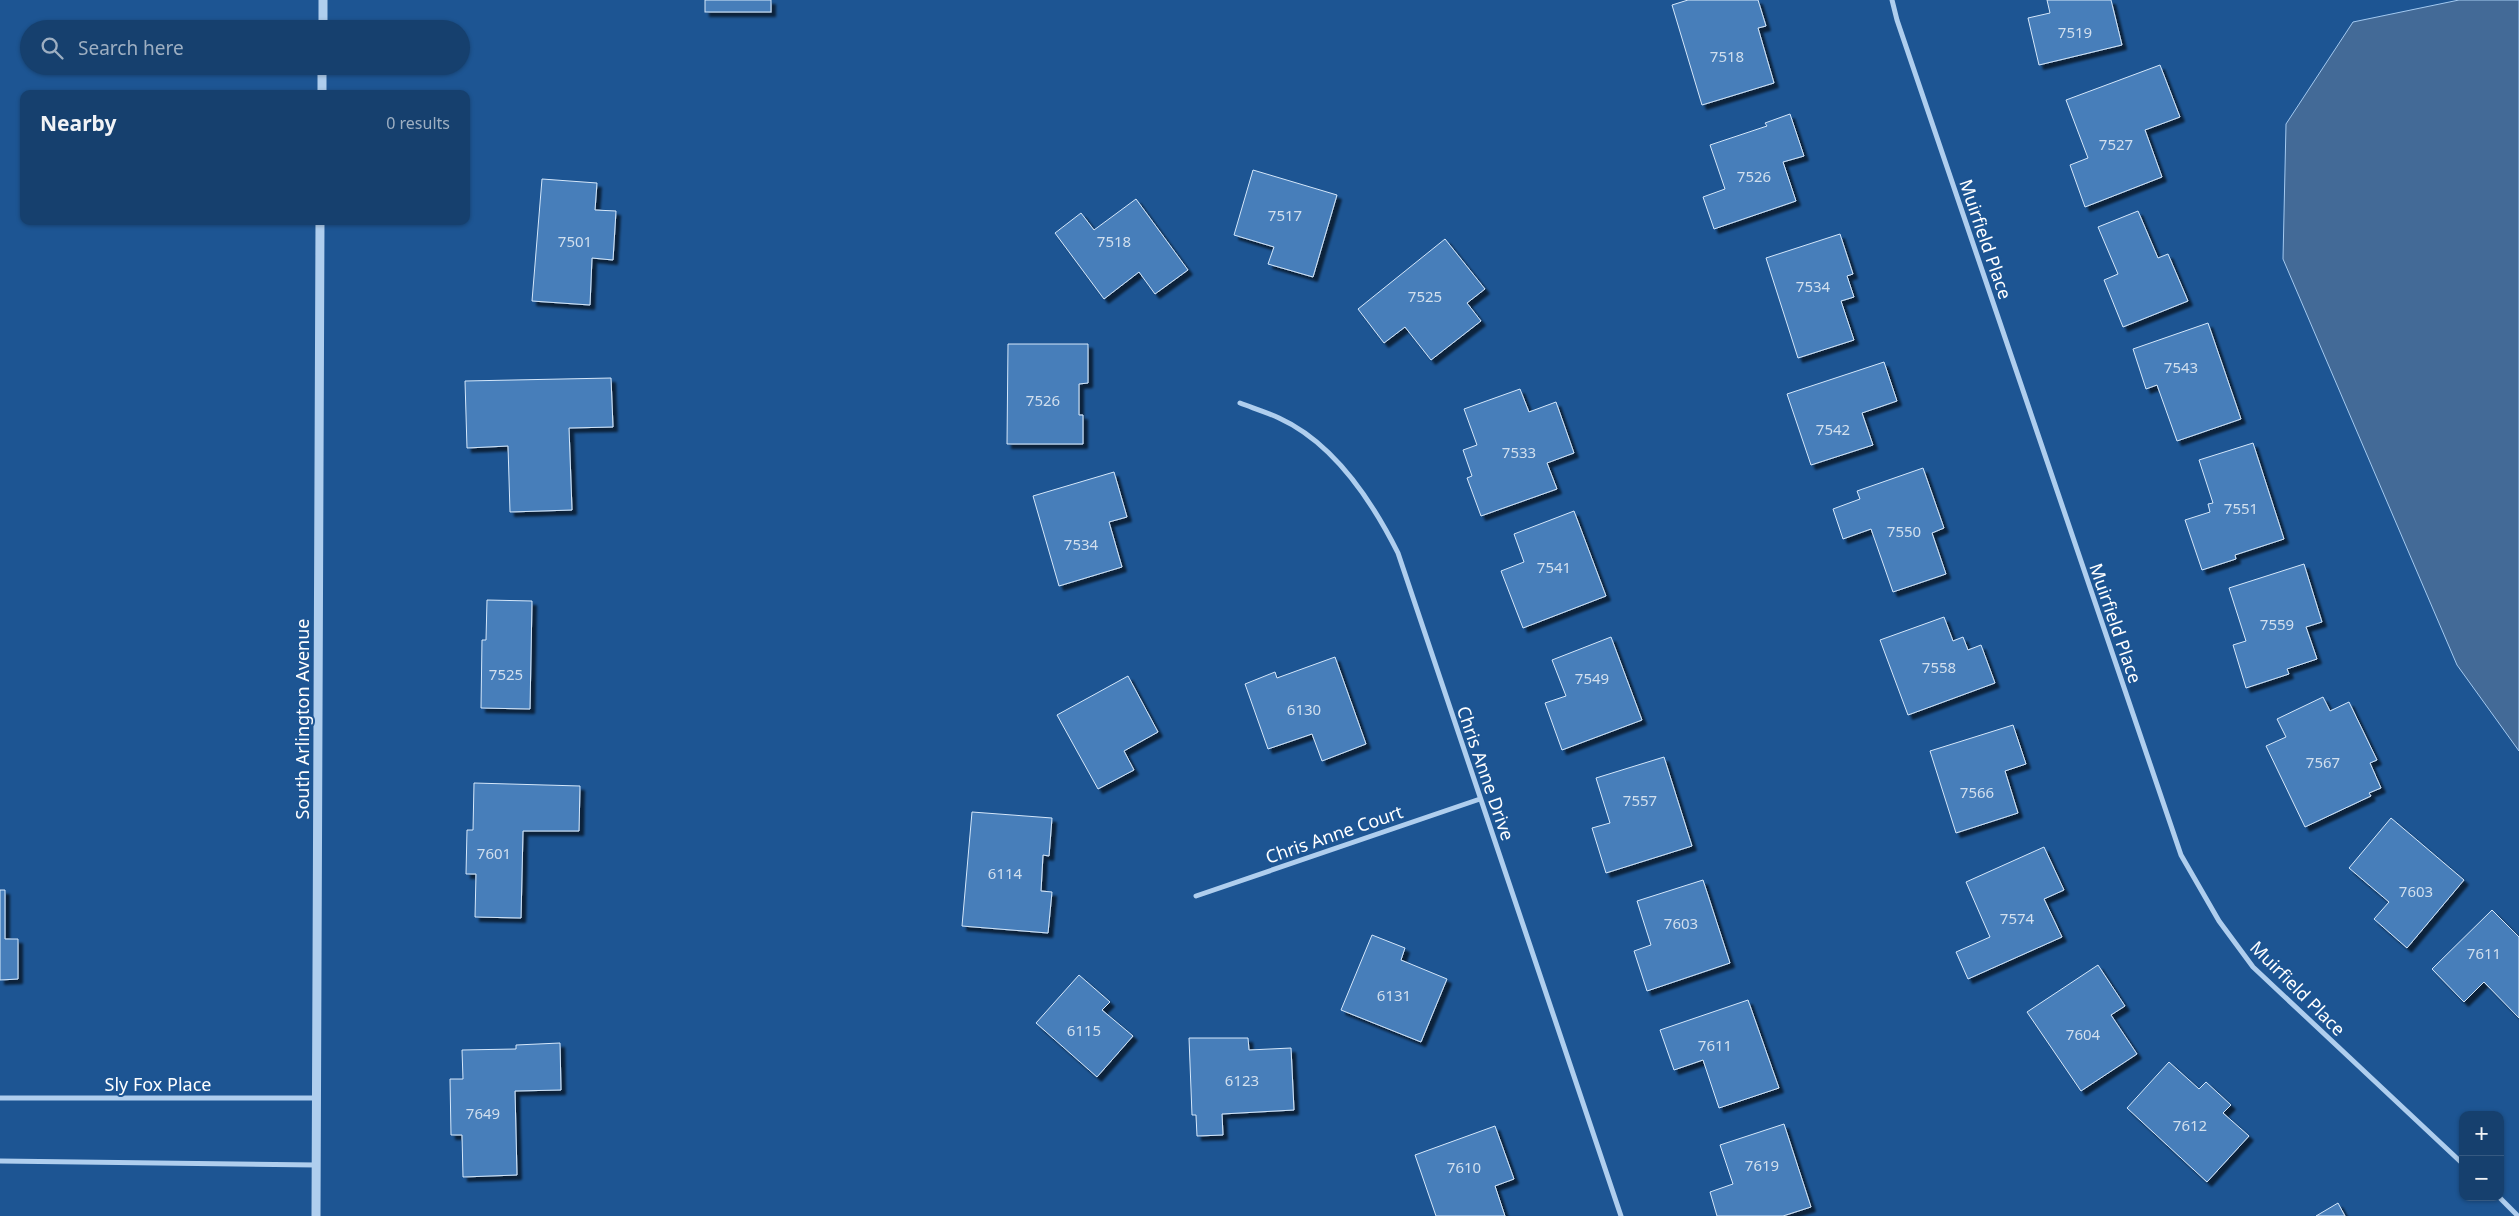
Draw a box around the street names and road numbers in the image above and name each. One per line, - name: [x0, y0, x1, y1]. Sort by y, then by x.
- street label: Muirfield Place: [1954, 176, 2018, 302]
- street label: Muirfield Place: [2084, 560, 2148, 686]
- street label: South Arlington Avenue: [290, 618, 314, 820]
- street label: Chris Anne Drive: [1452, 702, 1520, 844]
- street label: Chris Anne Court: [1262, 799, 1406, 869]
- street label: Muirfield Place: [2245, 935, 2351, 1041]
- street label: Sly Fox Place: [105, 1072, 211, 1096]

